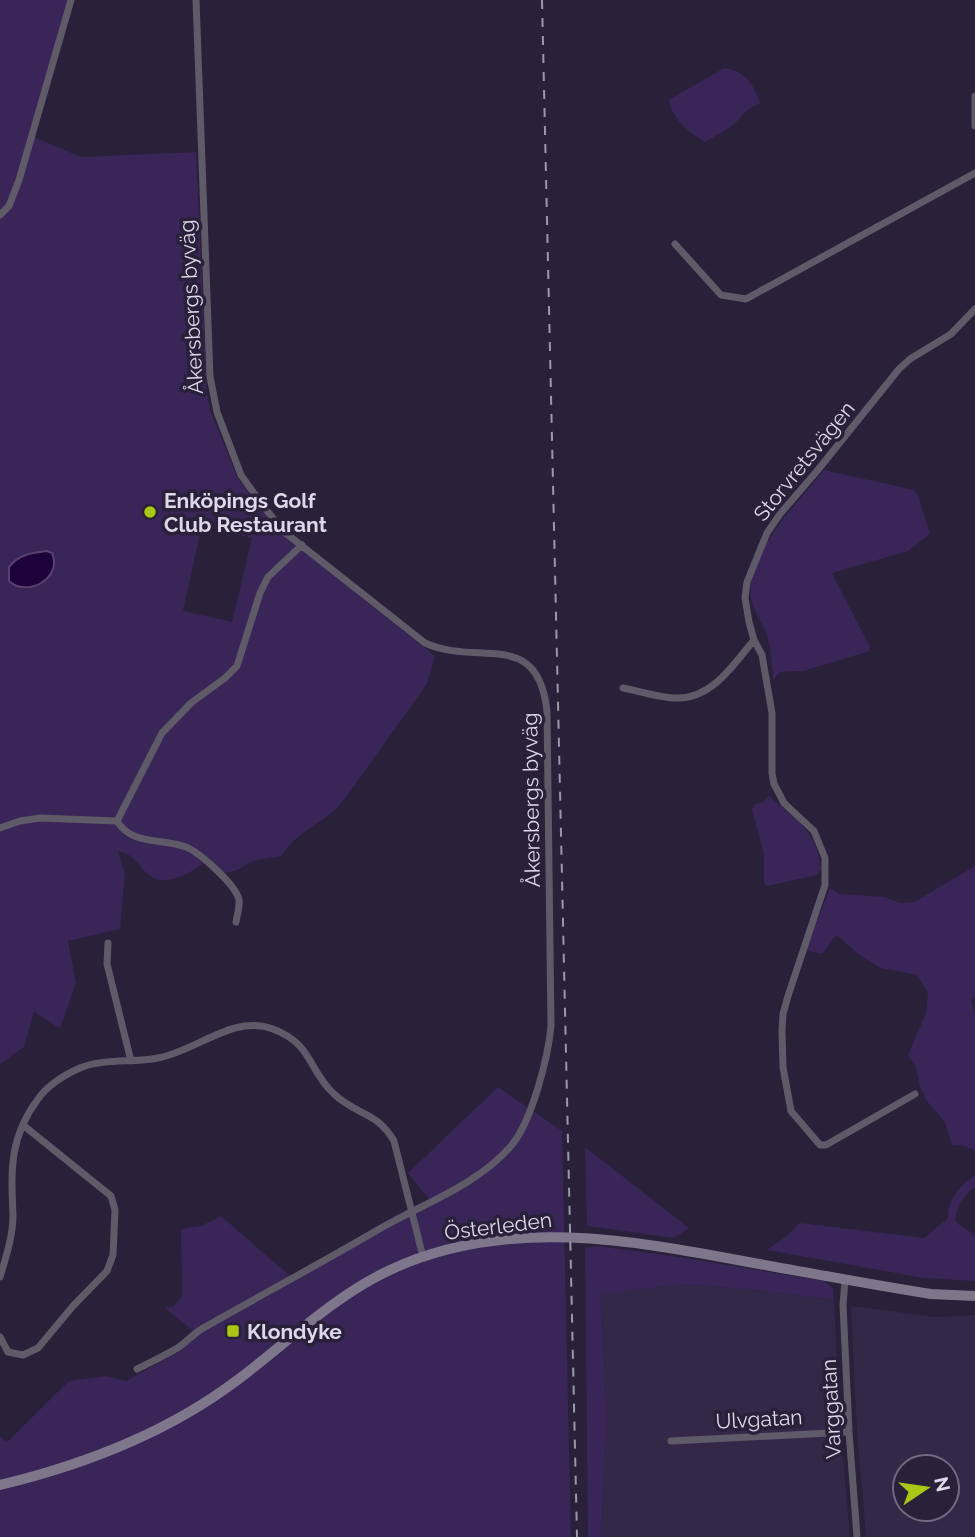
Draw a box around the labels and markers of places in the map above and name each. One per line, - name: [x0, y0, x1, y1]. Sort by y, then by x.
- place label: Enköpings Golf Club Restaurant: [164, 488, 327, 537]
- marker: Enköpings Golf Club Restaurant: [142, 504, 158, 520]
- place label: Klondyke: [247, 1319, 342, 1344]
- marker: Klondyke: [225, 1323, 241, 1339]

